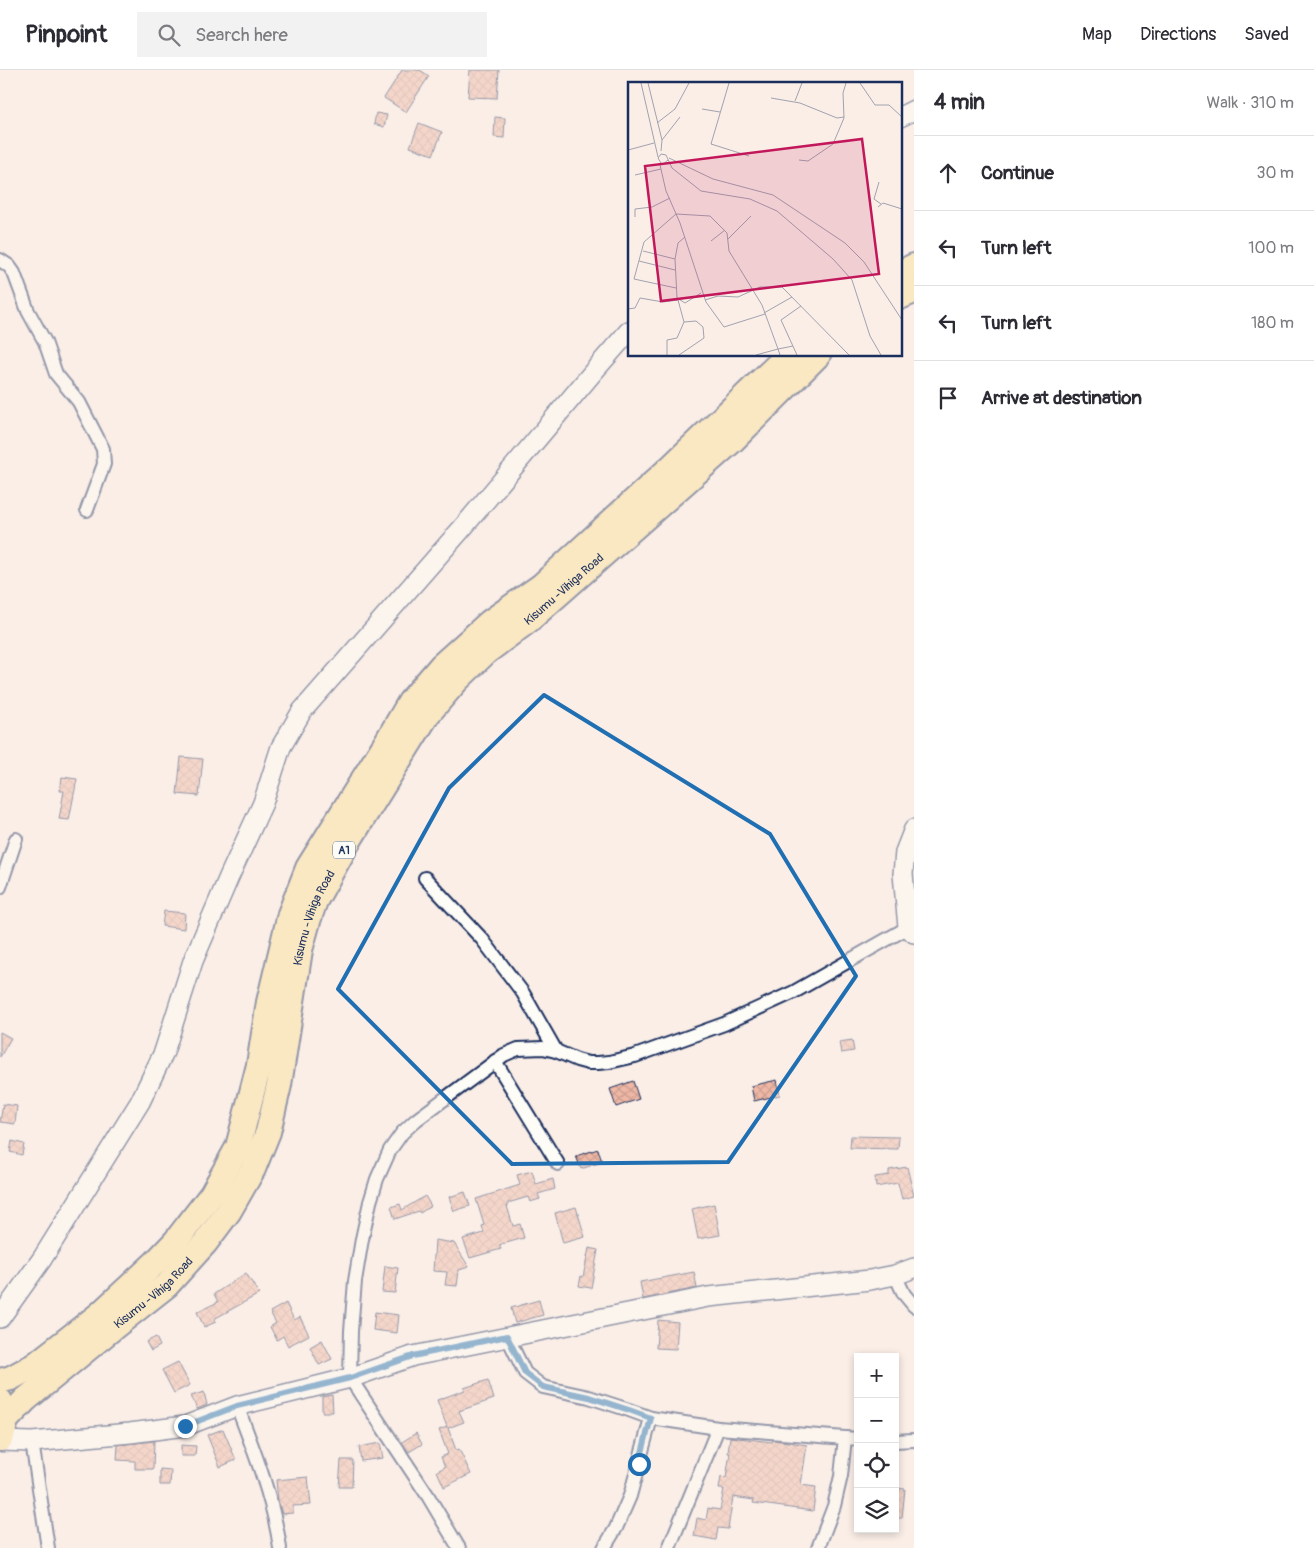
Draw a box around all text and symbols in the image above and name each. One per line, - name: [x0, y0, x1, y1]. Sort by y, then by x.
- search box: [137, 12, 487, 57]
- text: Pinpoint: [25, 20, 107, 49]
- icon: search: [155, 21, 183, 49]
- text: Search here: [195, 23, 288, 47]
- text: Map: [1082, 23, 1112, 46]
- text: Directions: [1140, 23, 1216, 46]
- text: Saved: [1244, 23, 1289, 46]
- inset map: [628, 82, 902, 356]
- text: 4 min: [934, 89, 985, 116]
- text: Walk · 310 m: [1207, 93, 1294, 113]
- icon: ahead: [934, 159, 962, 187]
- text: Continue: [981, 161, 1054, 185]
- text: 30 m: [1256, 163, 1294, 183]
- icon: left: [934, 234, 962, 262]
- text: Turn left: [981, 236, 1051, 260]
- text: 100 m: [1248, 238, 1294, 258]
- icon: left: [934, 309, 962, 337]
- text: Turn left: [981, 311, 1051, 335]
- text: 180 m: [1251, 313, 1294, 333]
- icon: arrive: [934, 384, 962, 412]
- text: Arrive at destination: [981, 386, 1142, 410]
- street label: Kisumu -Vihiga Road: [522, 551, 607, 629]
- road number: A1: [333, 842, 355, 858]
- street label: Kisumu -Vihiga Road: [291, 868, 339, 967]
- street label: Kisumu -Vihiga Road: [111, 1254, 197, 1332]
- map controls: [854, 1353, 899, 1533]
- button: +: [854, 1353, 899, 1398]
- button: −: [854, 1398, 899, 1443]
- route end: [174, 1415, 197, 1438]
- button: locate: [854, 1443, 899, 1488]
- route start: [628, 1453, 651, 1476]
- button: layers: [854, 1488, 899, 1533]

